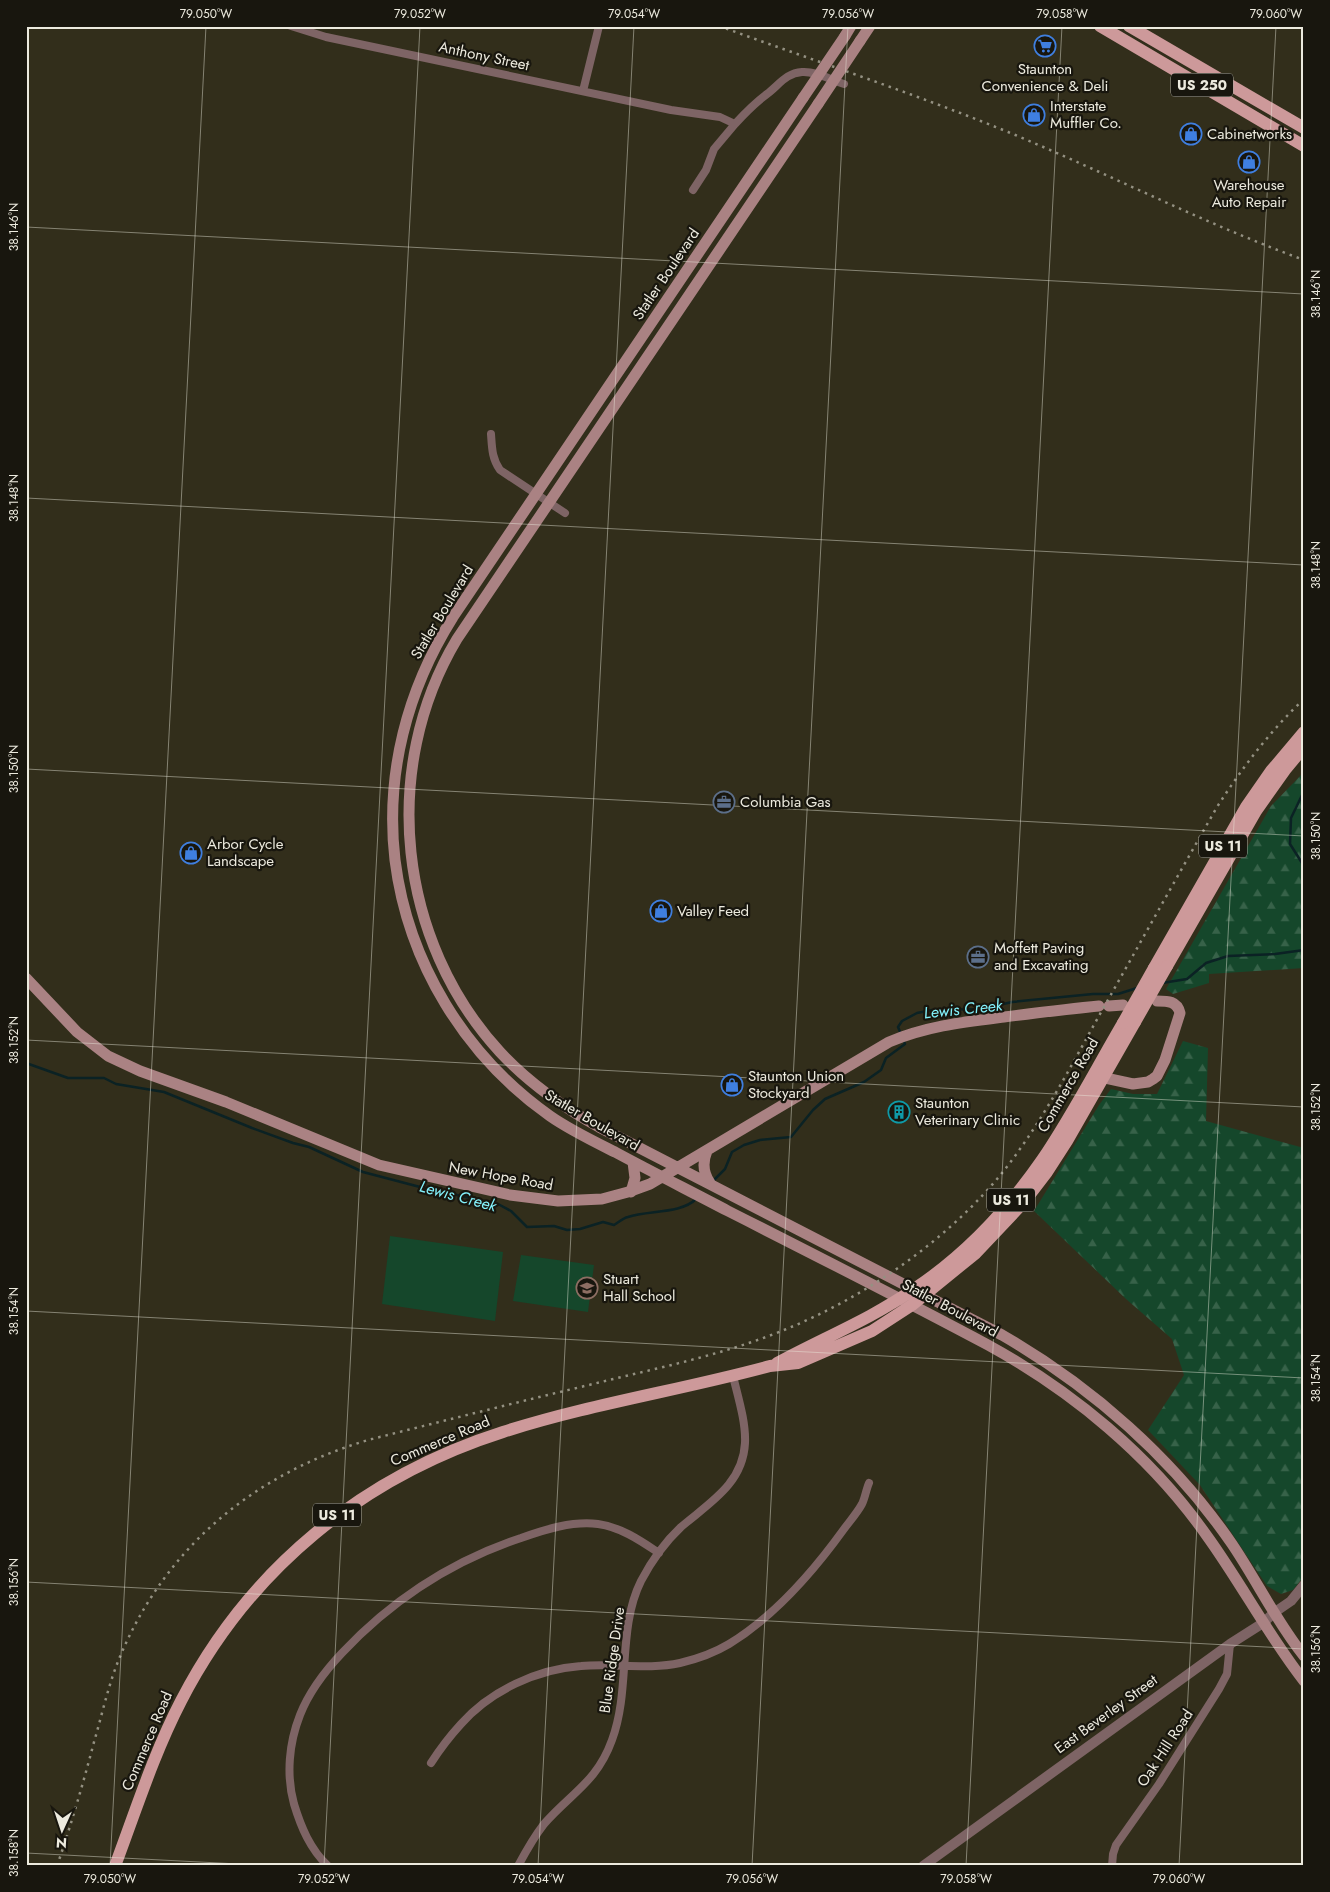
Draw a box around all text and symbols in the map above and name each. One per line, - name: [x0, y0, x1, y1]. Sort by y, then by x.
- text: 79.050°W: [180, 5, 232, 23]
- text: 79.052°W: [394, 5, 446, 23]
- text: 79.054°W: [608, 5, 660, 23]
- text: 79.056°W: [822, 5, 874, 23]
- text: 79.058°W: [1036, 5, 1088, 23]
- text: 79.060°W: [1250, 5, 1302, 23]
- supermarket icon: Staunton Convenience & Deli: [1033, 34, 1057, 58]
- street label: Anthony Street: [437, 36, 532, 76]
- place label: Staunton Convenience & Deli: [981, 58, 1109, 97]
- road number: US 250: [1171, 74, 1233, 96]
- place label: Interstate Muffler Co.: [1050, 95, 1122, 134]
- shop icon: Interstate Muffler Co.: [1022, 103, 1046, 127]
- shop icon: Cabinetworks: [1179, 122, 1203, 146]
- place label: Cabinetworks: [1207, 123, 1292, 145]
- shop icon: Warehouse Auto Repair: [1237, 150, 1261, 174]
- place label: Warehouse Auto Repair: [1212, 174, 1287, 213]
- text: 38.146°N: [5, 203, 23, 251]
- street label: Statler Boulevard: [627, 224, 705, 324]
- text: 38.146°N: [1307, 270, 1325, 318]
- text: 38.148°N: [5, 474, 23, 522]
- text: 38.148°N: [1307, 541, 1325, 589]
- street label: Statler Boulevard: [405, 561, 479, 663]
- text: 38.150°N: [5, 745, 23, 793]
- office icon: Columbia Gas: [712, 790, 736, 814]
- place label: Columbia Gas: [740, 791, 831, 813]
- text: 38.150°N: [1307, 812, 1325, 860]
- place label: Arbor Cycle Landscape: [207, 833, 284, 872]
- road number: US 11: [1199, 834, 1247, 858]
- shop icon: Arbor Cycle Landscape: [179, 841, 203, 865]
- shop icon: Valley Feed: [649, 899, 673, 923]
- place label: Valley Feed: [677, 900, 749, 922]
- place label: Moffett Paving and Excavating: [994, 937, 1089, 976]
- office icon: Moffett Paving and Excavating: [966, 945, 990, 969]
- water label: Lewis Creek: [923, 993, 1005, 1025]
- text: 38.152°N: [5, 1016, 23, 1064]
- street label: Commerce Road: [1032, 1033, 1104, 1137]
- place label: Staunton Union Stockyard: [748, 1065, 844, 1104]
- shop icon: Staunton Union Stockyard: [720, 1073, 744, 1097]
- text: 38.152°N: [1307, 1083, 1325, 1131]
- street label: Statler Boulevard: [540, 1084, 644, 1156]
- place label: Staunton Veterinary Clinic: [915, 1092, 1020, 1131]
- building icon: Staunton Veterinary Clinic: [887, 1100, 911, 1124]
- street label: New Hope Road: [447, 1156, 555, 1196]
- water label: Lewis Creek: [417, 1175, 500, 1218]
- road number: US 11: [987, 1188, 1035, 1212]
- place label: Stuart Hall School: [603, 1268, 675, 1307]
- street label: Statler Boulevard: [898, 1273, 1002, 1343]
- school or university icon: Stuart Hall School: [575, 1276, 599, 1300]
- text: 38.154°N: [5, 1287, 23, 1335]
- text: 38.154°N: [1307, 1354, 1325, 1402]
- street label: Commerce Road: [387, 1410, 493, 1472]
- road number: US 11: [313, 1504, 361, 1526]
- text: 38.156°N: [5, 1558, 23, 1606]
- street label: Blue Ridge Drive: [594, 1605, 630, 1714]
- text: 38.156°N: [1307, 1625, 1325, 1673]
- street label: East Beverley Street: [1050, 1669, 1162, 1759]
- street label: Commerce Road: [116, 1688, 178, 1794]
- street label: Oak Hill Road: [1132, 1705, 1198, 1791]
- north arrow: [38, 1804, 88, 1854]
- text: 38.158°N: [5, 1829, 23, 1877]
- text: N: [55, 1833, 67, 1853]
- text: 79.050°W: [84, 1870, 136, 1888]
- text: 79.052°W: [298, 1870, 350, 1888]
- text: 79.054°W: [512, 1870, 564, 1888]
- text: 79.056°W: [726, 1870, 778, 1888]
- text: 79.058°W: [940, 1870, 992, 1888]
- text: 79.060°W: [1153, 1870, 1205, 1888]

